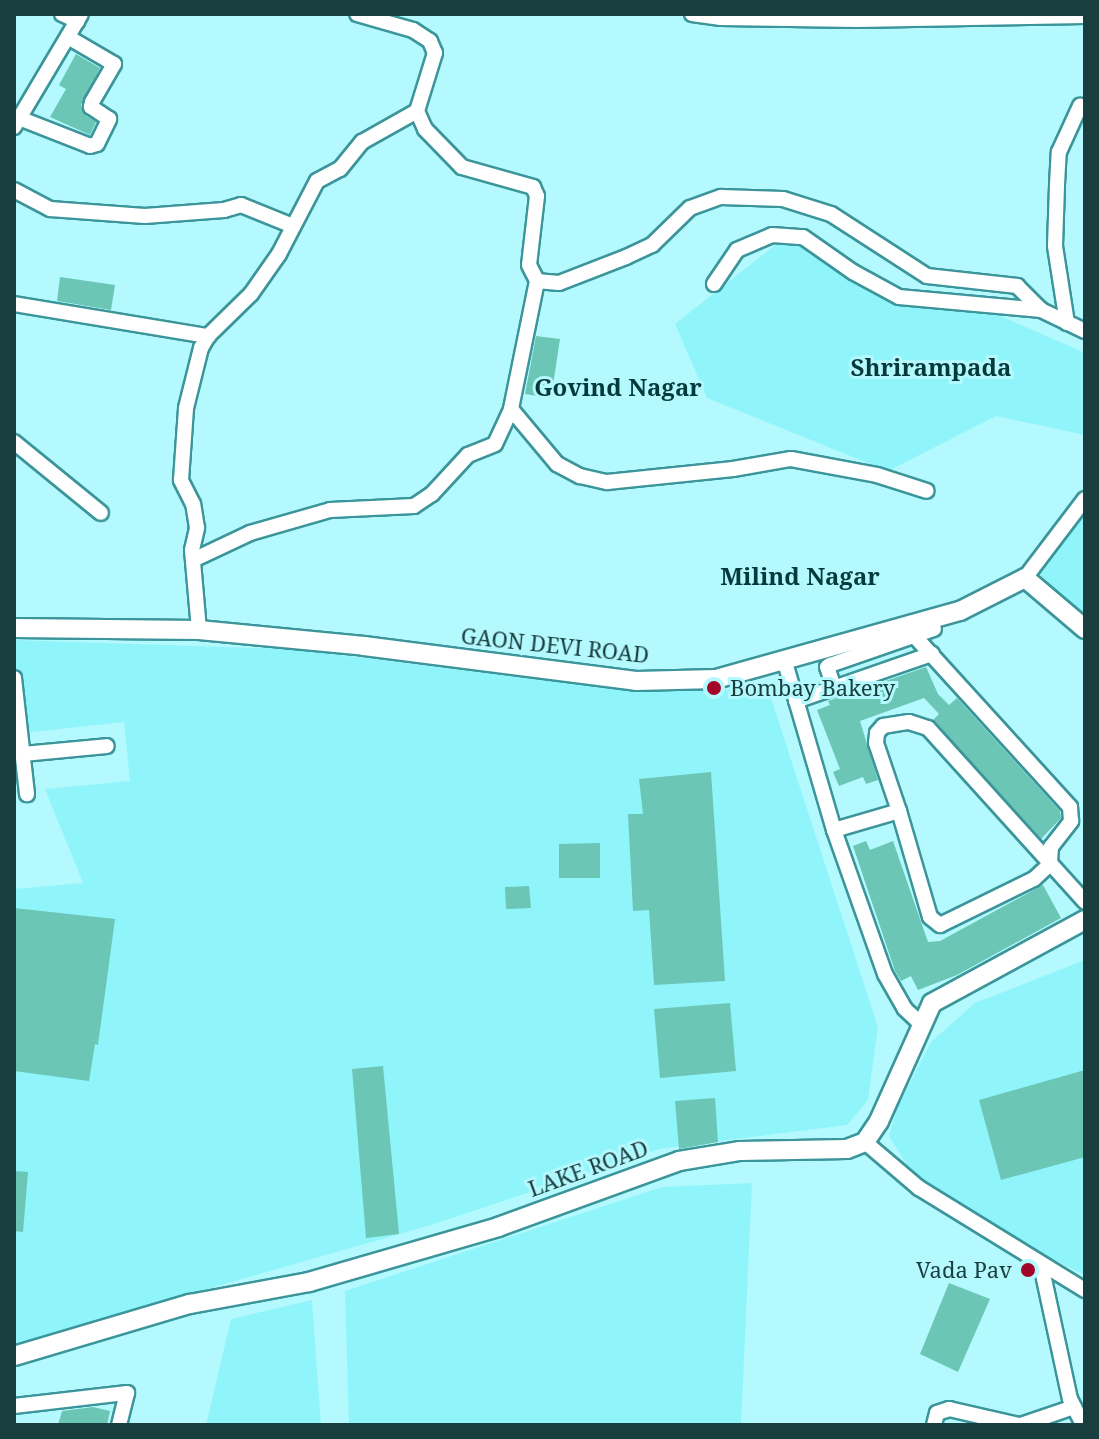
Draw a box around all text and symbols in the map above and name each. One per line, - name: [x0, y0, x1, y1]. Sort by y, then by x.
- district label: Shrirampada: [851, 353, 1011, 381]
- district label: Govind Nagar: [534, 373, 702, 401]
- district label: Milind Nagar: [720, 562, 880, 590]
- street label: GAON DEVI ROAD: [460, 622, 650, 668]
- place label: Bombay Bakery: [730, 675, 895, 701]
- marker: Bombay Bakery: [705, 679, 723, 697]
- street label: LAKE ROAD: [525, 1134, 651, 1202]
- place label: Vada Pav: [916, 1257, 1012, 1283]
- marker: Vada Pav: [1019, 1261, 1037, 1279]

